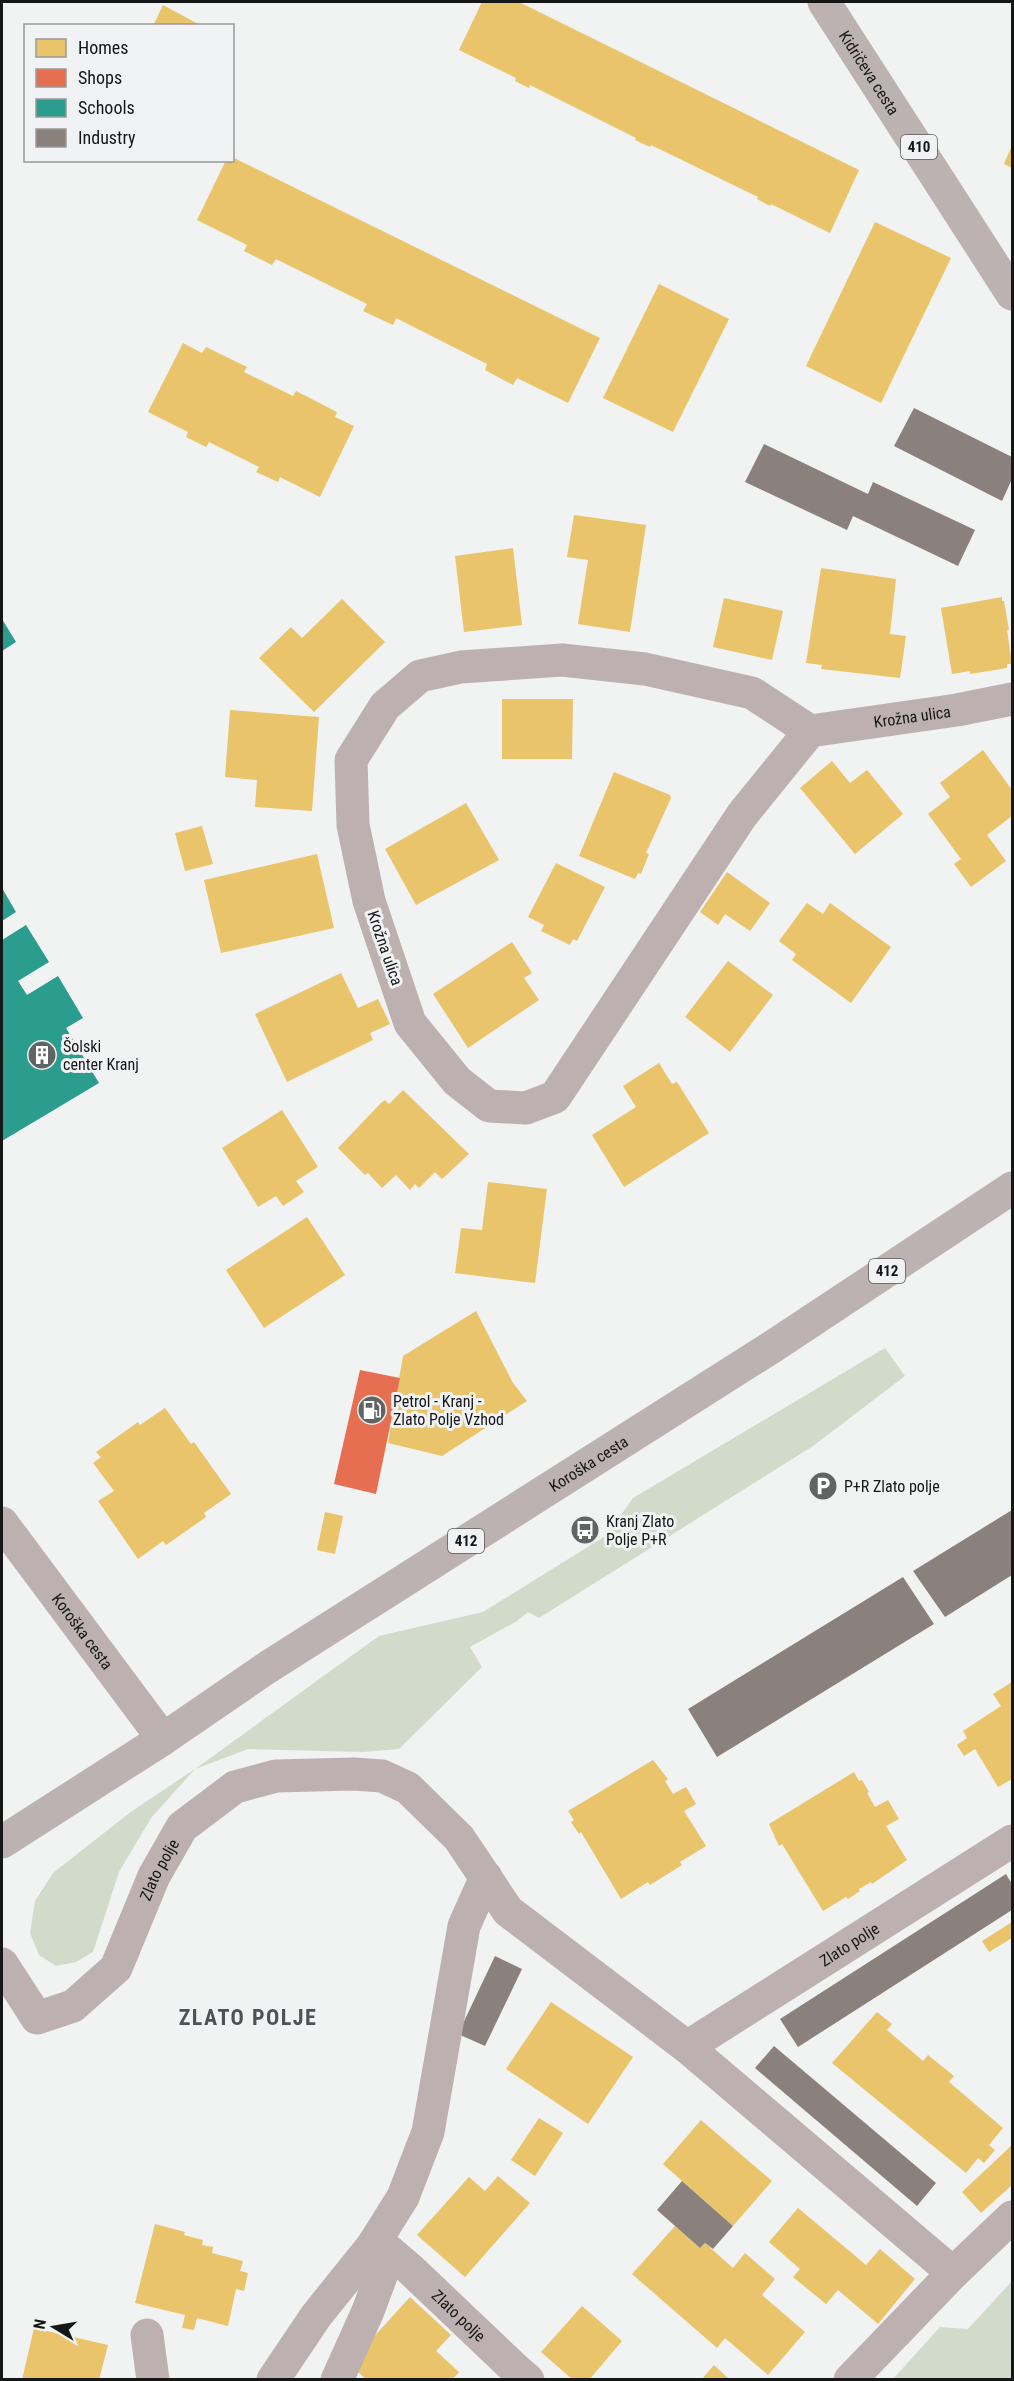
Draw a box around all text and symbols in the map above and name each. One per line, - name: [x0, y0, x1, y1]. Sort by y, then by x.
- legend: [24, 24, 234, 162]
- street label: Kidričeva cesta: [835, 27, 904, 118]
- text: Homes: [78, 37, 128, 58]
- text: Shops: [78, 67, 122, 88]
- text: Schools: [78, 97, 135, 118]
- text: Industry: [78, 127, 136, 148]
- road number: 410: [901, 135, 937, 159]
- street label: Krožna ulica: [872, 702, 952, 731]
- street label: Krožna ulica: [363, 908, 407, 988]
- place label: Šolski center Kranj: [63, 1037, 139, 1074]
- building icon: Šolski center Kranj: [26, 1039, 58, 1071]
- road number: 412: [869, 1259, 905, 1283]
- place label: Petrol - Kranj - Zlato Polje Vzhod: [393, 1392, 504, 1429]
- fuel station icon: Petrol - Kranj - Zlato Polje Vzhod: [356, 1394, 388, 1426]
- street label: Koroška cesta: [545, 1431, 631, 1496]
- parking icon: P+R Zlato polje: [807, 1470, 839, 1502]
- place label: P+R Zlato polje: [844, 1477, 940, 1496]
- place label: Kranj Zlato Polje P+R: [606, 1512, 674, 1549]
- bus stop icon: Kranj Zlato Polje P+R: [569, 1514, 601, 1546]
- road number: 412: [448, 1529, 484, 1553]
- street label: Koroška cesta: [48, 1590, 117, 1673]
- street label: Zlato polje: [135, 1836, 183, 1903]
- street label: Zlato polje: [816, 1918, 882, 1970]
- district label: ZLATO POLJE: [179, 2005, 317, 2030]
- street label: Zlato polje: [428, 2286, 490, 2345]
- north arrow: [24, 2297, 84, 2357]
- text: N: [30, 2318, 50, 2331]

